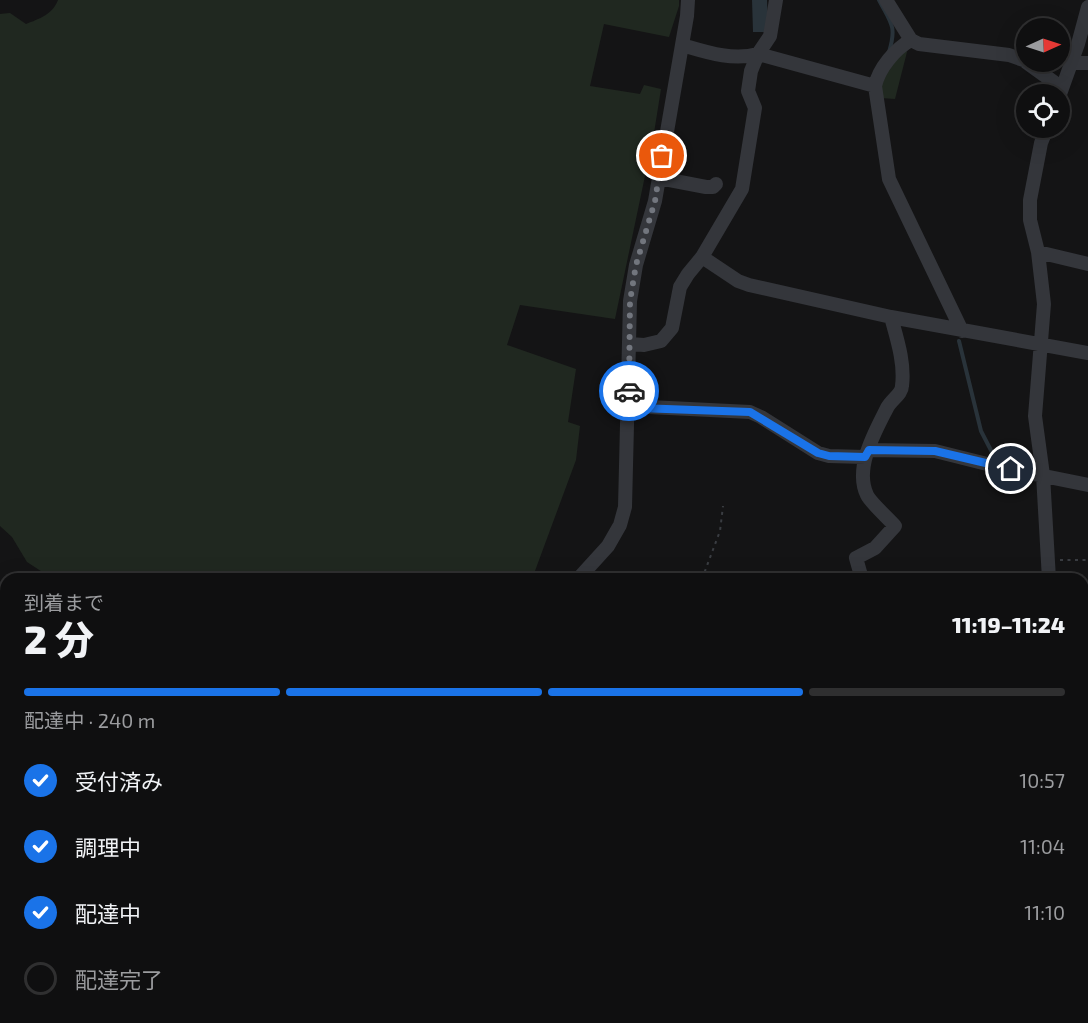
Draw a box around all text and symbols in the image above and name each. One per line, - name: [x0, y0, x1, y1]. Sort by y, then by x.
- north arrow: [1016, 18, 1070, 72]
- map controls: [1016, 18, 1070, 138]
- button: locate: [1016, 84, 1070, 138]
- pin: [636, 130, 687, 181]
- icon: bag: [645, 139, 678, 172]
- courier: [599, 361, 659, 421]
- icon: car: [613, 375, 646, 408]
- pin: [985, 443, 1036, 494]
- icon: home: [994, 452, 1027, 485]
- text: 到着まで: [24, 590, 104, 614]
- text: 11:19–11:24: [952, 611, 1065, 637]
- text: 2 分: [24, 615, 94, 662]
- text: 配達中 · 240 m: [24, 708, 155, 732]
- icon: check: [24, 764, 57, 797]
- text: 受付済み: [75, 768, 163, 794]
- text: 10:57: [1019, 768, 1065, 792]
- icon: check: [24, 830, 57, 863]
- text: 調理中: [75, 834, 141, 860]
- text: 11:04: [1020, 834, 1065, 858]
- icon: check: [24, 896, 57, 929]
- text: 配達中: [75, 900, 141, 926]
- text: 11:10: [1024, 900, 1065, 924]
- text: 配達完了: [75, 966, 163, 992]

